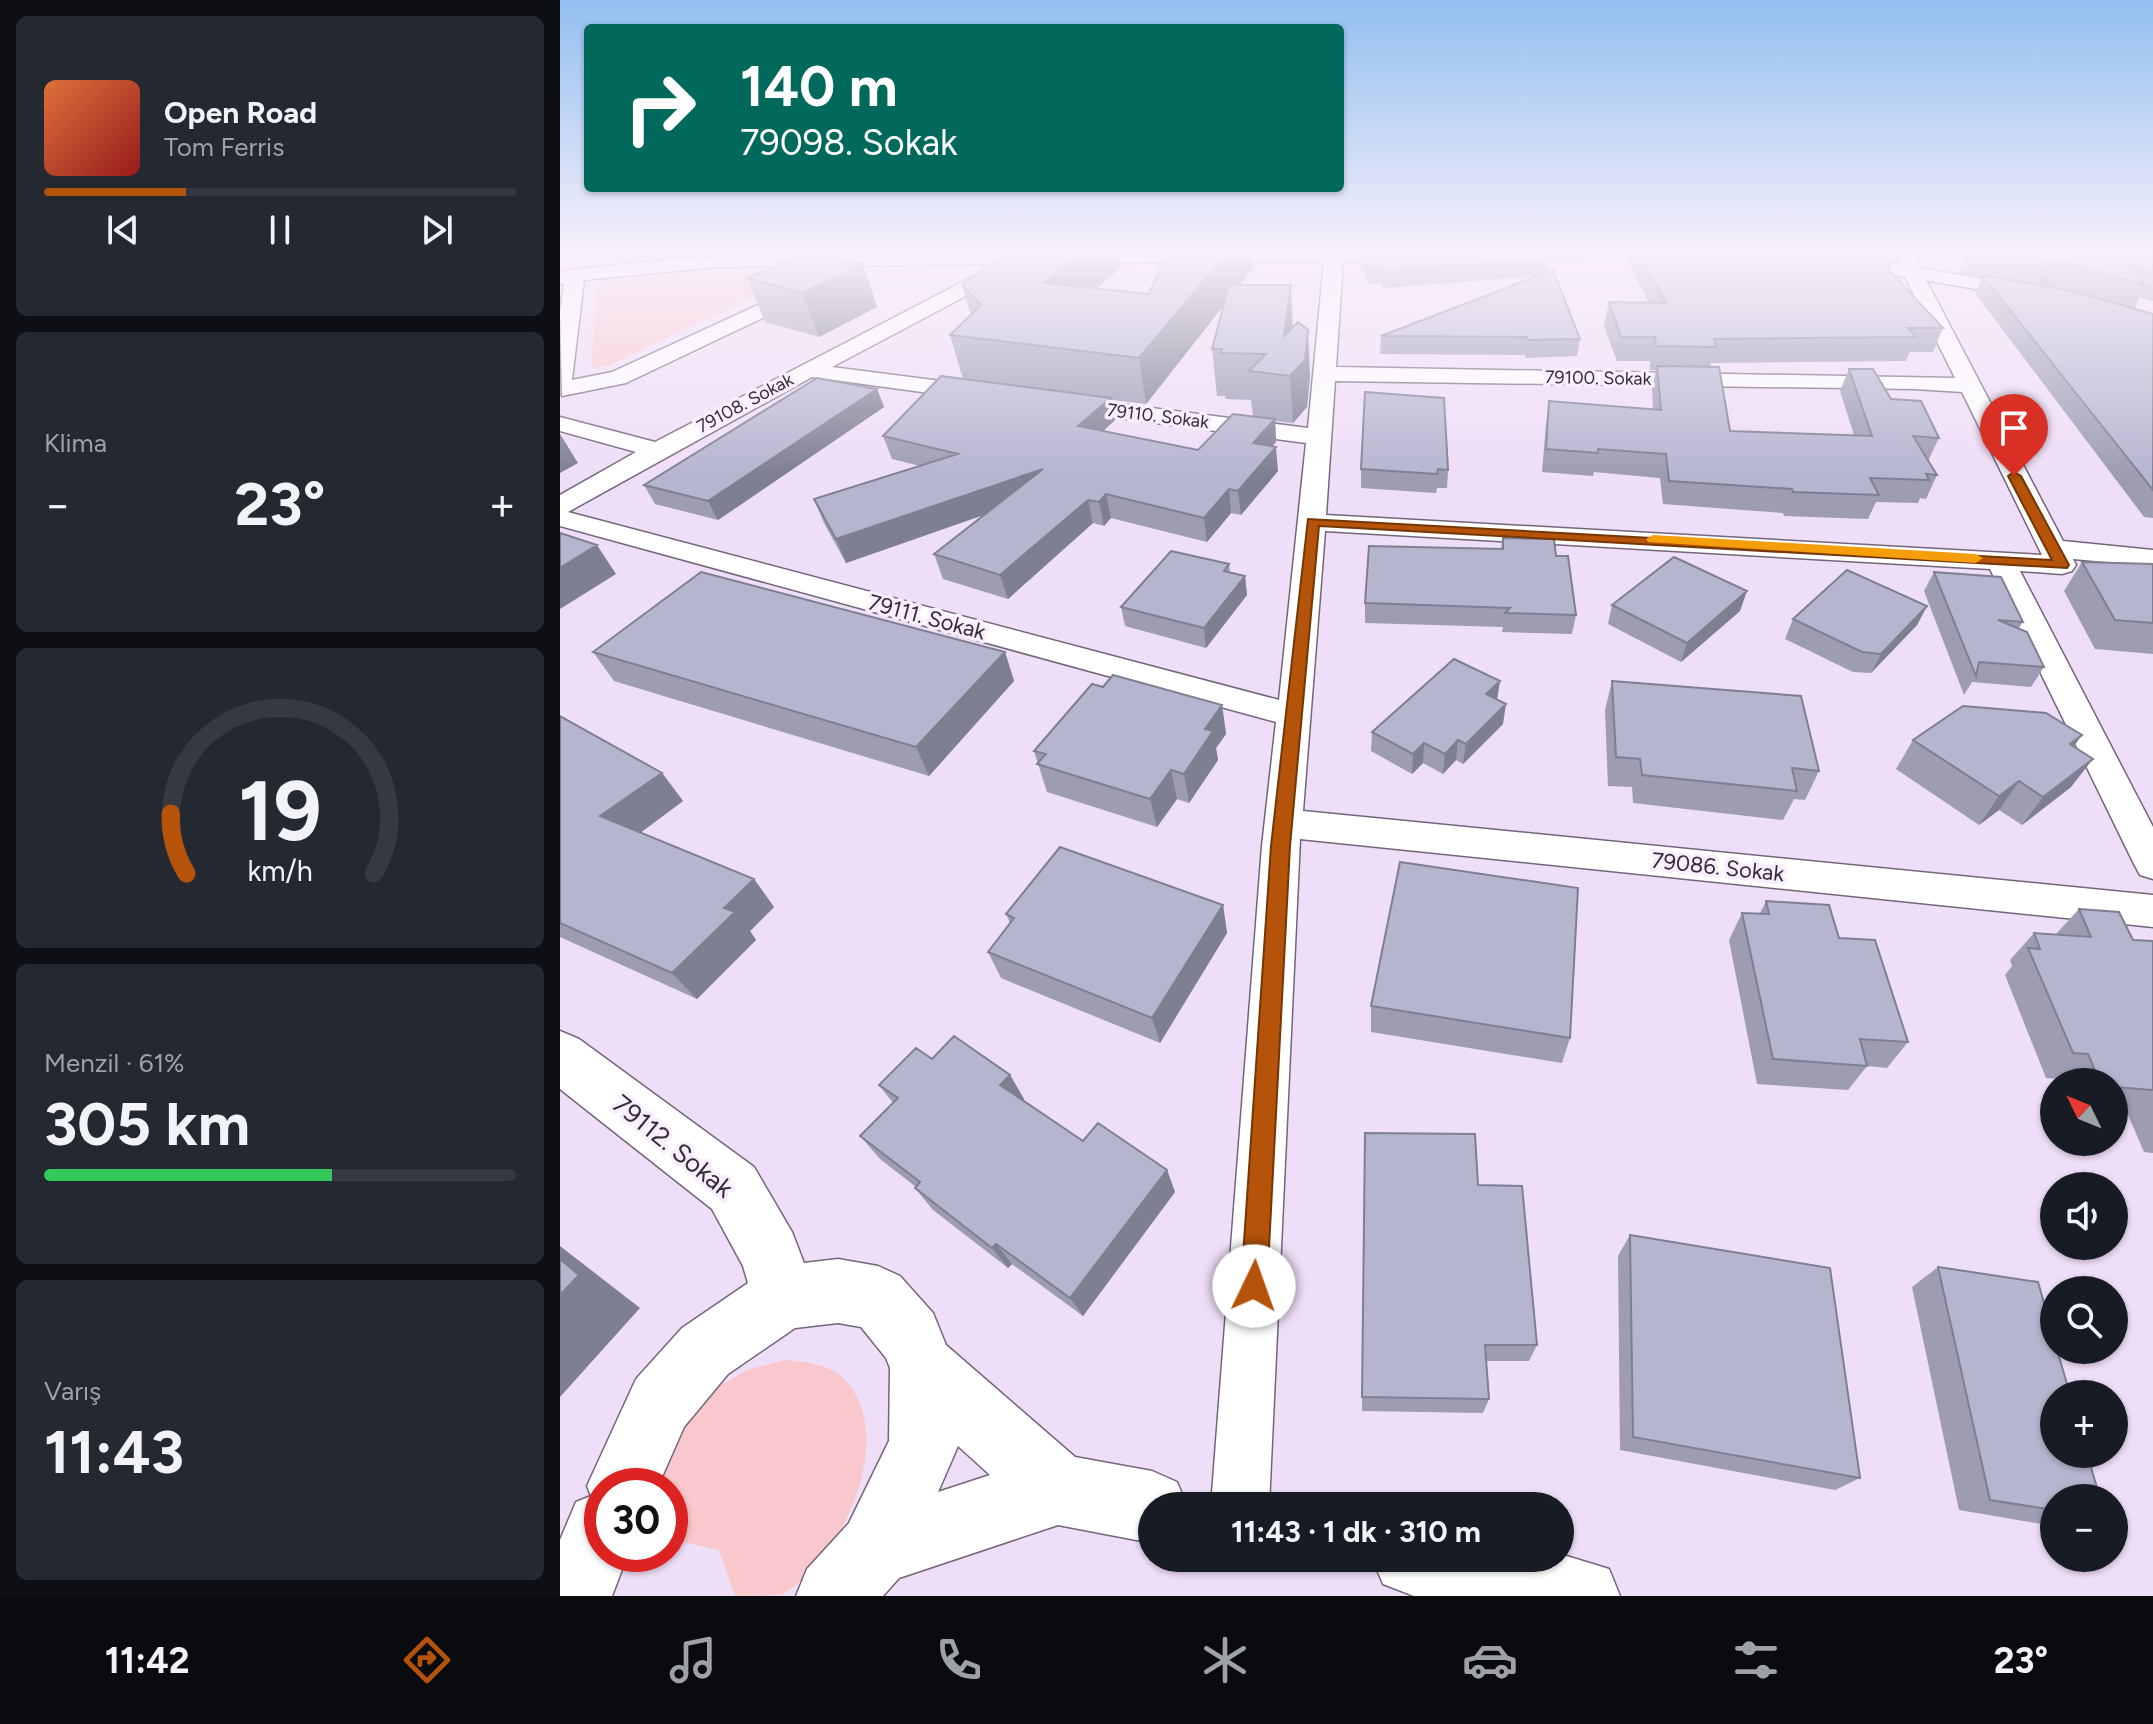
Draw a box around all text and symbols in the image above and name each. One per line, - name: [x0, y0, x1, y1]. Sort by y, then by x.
- text: 140 m: [740, 53, 898, 120]
- icon: right: [608, 56, 712, 160]
- text: Open Road: [164, 94, 317, 131]
- text: 79098. Sokak: [740, 121, 958, 164]
- text: Tom Ferris: [164, 131, 284, 163]
- icon: previous: [101, 208, 145, 252]
- icon: pause: [258, 208, 302, 252]
- icon: next: [415, 208, 459, 252]
- street label: 79100. Sokak: [1545, 366, 1652, 390]
- street label: 79108. Sokak: [693, 368, 797, 438]
- pin: [1980, 394, 2048, 476]
- street label: 79110. Sokak: [1106, 399, 1210, 433]
- icon: arrive: [1992, 406, 2036, 450]
- text: Klima: [44, 427, 107, 459]
- text: 23°: [235, 468, 325, 540]
- text: −: [44, 478, 71, 531]
- text: +: [489, 478, 516, 531]
- street label: 79111. Sokak: [865, 588, 989, 646]
- text: 19: [238, 761, 322, 861]
- street label: 79086. Sokak: [1650, 847, 1786, 887]
- text: km/h: [247, 854, 313, 888]
- text: Menzil · 61%: [44, 1047, 185, 1079]
- north arrow: [2040, 1068, 2128, 1156]
- map controls: [2040, 1068, 2128, 1572]
- text: 305 km: [44, 1088, 250, 1160]
- street label: 79112. Sokak: [606, 1088, 740, 1205]
- button: sound: [2040, 1172, 2128, 1260]
- position arrow: [1212, 1244, 1296, 1328]
- button: search: [2040, 1276, 2128, 1364]
- text: Varış: [44, 1375, 101, 1407]
- button: +: [2040, 1380, 2128, 1468]
- text: 11:43: [44, 1416, 184, 1488]
- speed limit sign: 30: [584, 1468, 688, 1572]
- button: −: [2040, 1484, 2128, 1572]
- text: 11:43 · 1 dk · 310 m: [1231, 1513, 1481, 1550]
- icon: directions: [399, 1632, 455, 1688]
- icon: music: [665, 1632, 721, 1688]
- icon: phone: [931, 1632, 987, 1688]
- icon: climate: [1197, 1632, 1253, 1688]
- icon: car: [1462, 1632, 1518, 1688]
- icon: filters: [1728, 1632, 1784, 1688]
- text: 11:42: [105, 1639, 190, 1682]
- text: 23°: [1994, 1639, 2048, 1682]

